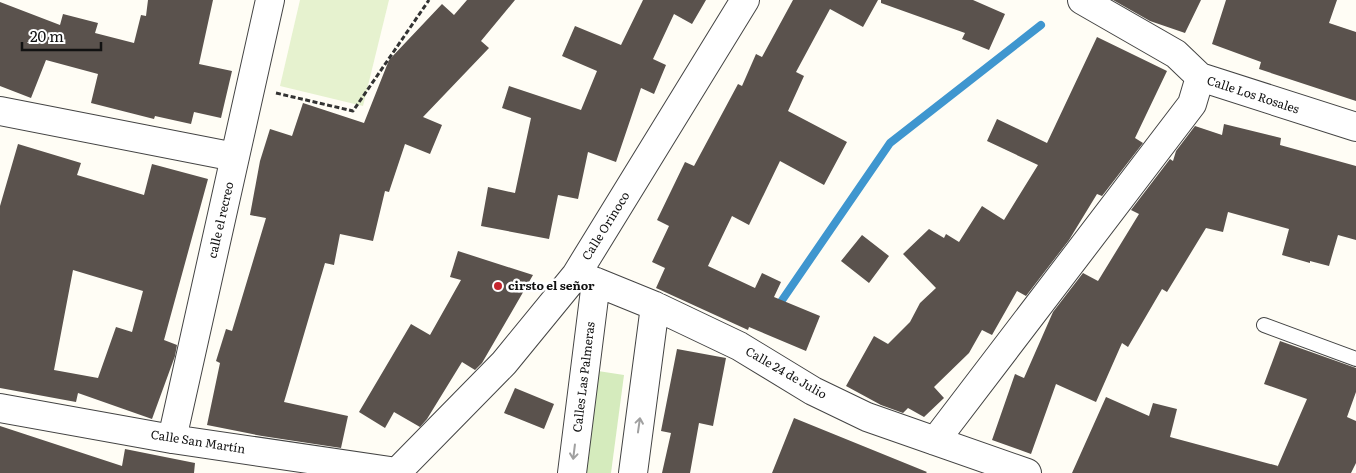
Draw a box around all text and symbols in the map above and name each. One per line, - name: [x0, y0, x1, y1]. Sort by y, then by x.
- scale bar: [22, 20, 101, 52]
- text: 20 m: [30, 24, 64, 47]
- street label: Calle Los Rosales: [1205, 71, 1302, 118]
- street label: calle el recreo: [202, 180, 238, 260]
- street label: Calle Orinoco: [577, 188, 633, 263]
- place label: cirsto el señor: [508, 276, 595, 294]
- marker: cirsto el señor: [492, 280, 504, 292]
- street label: Calles Las Palmeras: [567, 320, 599, 433]
- street label: Calle 24 de Julio: [743, 342, 830, 403]
- one-way arrow: [635, 417, 645, 433]
- street label: Calle San Martín: [150, 425, 247, 457]
- one-way arrow: [569, 443, 579, 459]

